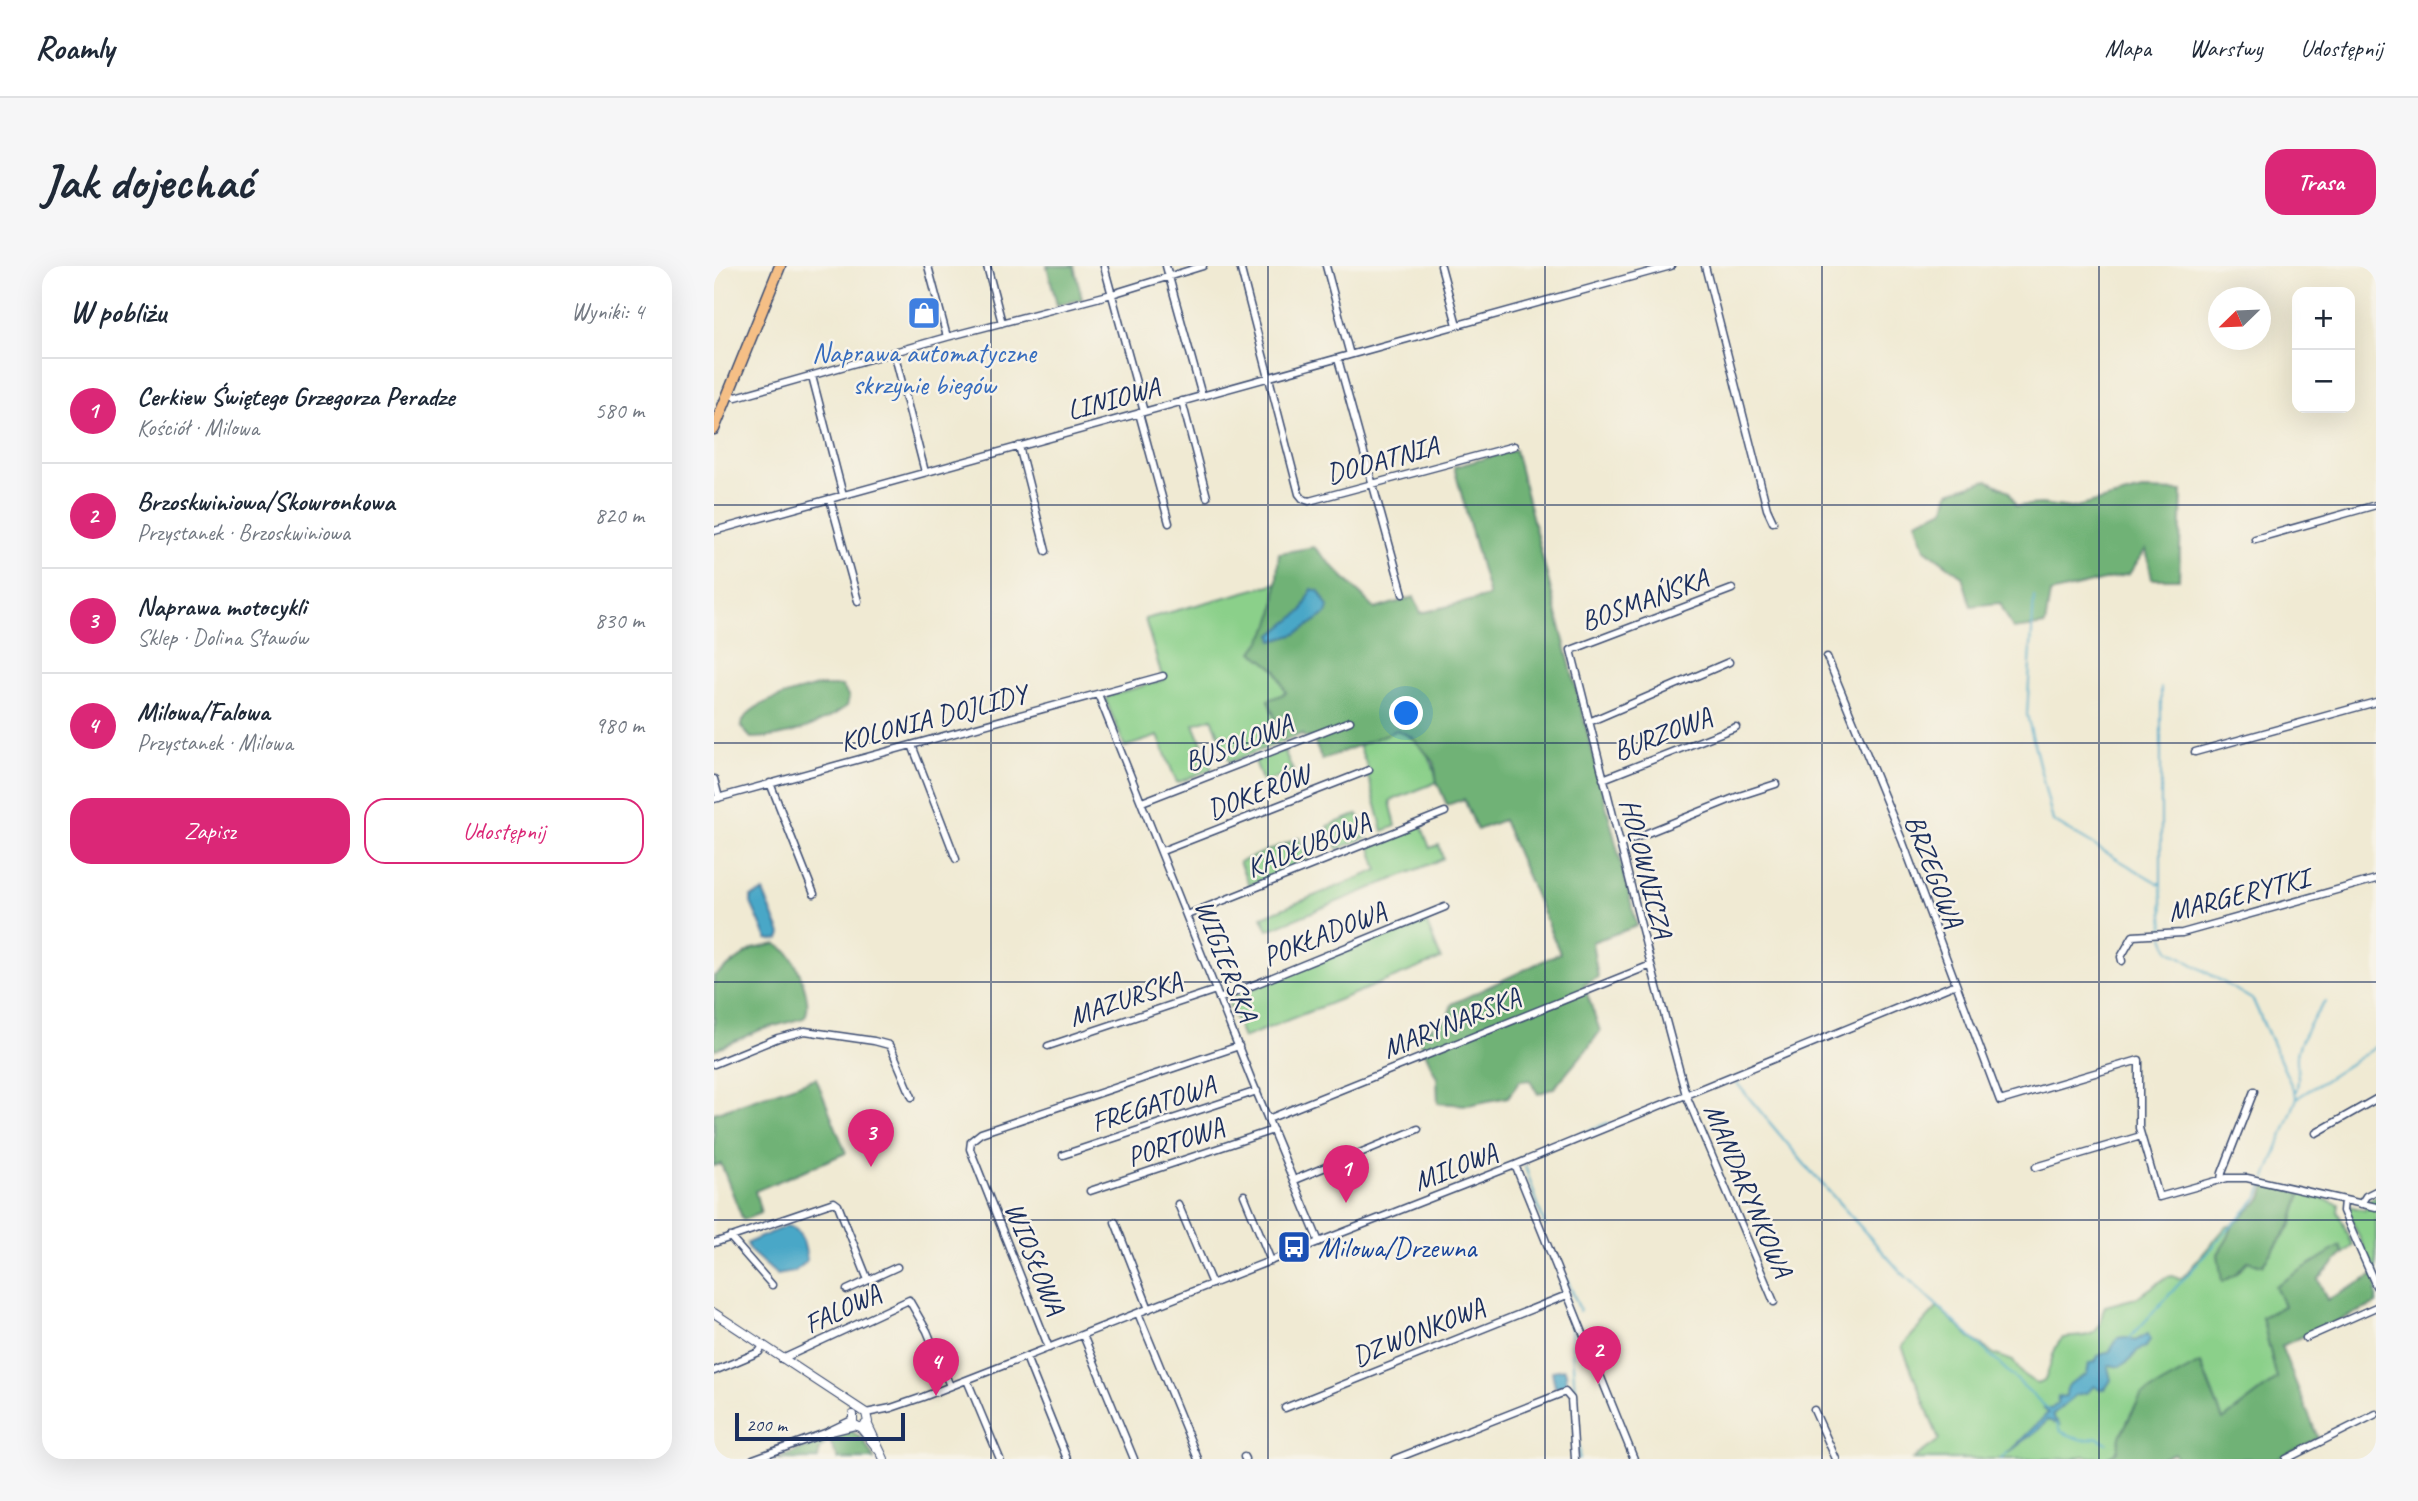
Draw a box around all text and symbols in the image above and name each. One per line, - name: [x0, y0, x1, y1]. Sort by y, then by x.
- text: Roamly: [35, 27, 114, 69]
- text: Mapa: [2105, 33, 2151, 63]
- text: Warstwy: [2189, 33, 2262, 63]
- text: Udostępnij: [2300, 33, 2383, 63]
- button: Trasa: [2265, 149, 2376, 215]
- text: Jak dojechać: [42, 151, 253, 213]
- north arrow: [2208, 287, 2271, 350]
- map controls: [2292, 287, 2355, 413]
- button: +: [2292, 287, 2355, 350]
- text: W pobliżu: [70, 293, 166, 331]
- shop icon: Naprawa automatyczne skrzynie biegów: [905, 294, 943, 332]
- text: Wyniki: 4: [571, 297, 644, 326]
- place label: Naprawa automatyczne skrzynie biegów: [812, 335, 1038, 402]
- button: −: [2292, 350, 2355, 413]
- street label: LINIOWA: [1063, 369, 1165, 428]
- text: Cerkiew Świętego Grzegorza Peradze: [137, 380, 455, 413]
- text: 1: [88, 396, 98, 425]
- text: 580 m: [595, 396, 644, 425]
- text: Kościół · Milowa: [137, 413, 259, 442]
- street label: DODATNIA: [1322, 427, 1444, 491]
- text: Brzoskwiniowa/Skowronkowa: [137, 485, 395, 518]
- text: 2: [88, 501, 98, 530]
- text: 820 m: [595, 501, 644, 530]
- text: Przystanek · Brzoskwiniowa: [137, 518, 350, 547]
- street label: BOSMAŃSKA: [1576, 560, 1714, 639]
- text: Naprawa motocykli: [137, 590, 306, 623]
- text: 3: [88, 606, 98, 635]
- text: 830 m: [595, 606, 644, 635]
- text: Sklep · Dolina Stawów: [137, 623, 308, 652]
- street label: KOLONIA DOJLIDY: [836, 675, 1034, 759]
- text: Milowa/Falowa: [137, 695, 270, 728]
- your location: [1389, 696, 1423, 730]
- street label: BURZOWA: [1608, 698, 1717, 768]
- street label: BUSOLOWA: [1179, 705, 1299, 779]
- text: 4: [88, 711, 98, 740]
- text: 980 m: [595, 711, 644, 740]
- text: Przystanek · Milowa: [137, 728, 293, 757]
- street label: DOKERÓW: [1202, 754, 1319, 827]
- street label: HOLOWNICZA: [1612, 795, 1681, 943]
- button: Zapisz: [70, 798, 350, 864]
- button: Udostępnij: [364, 798, 644, 864]
- street label: KADŁUBOWA: [1241, 803, 1376, 885]
- street label: BRZEGOWA: [1897, 810, 1972, 933]
- street label: MARGERYTKI: [2164, 859, 2318, 929]
- street label: POKŁADOWA: [1257, 893, 1392, 974]
- street label: WIGIERSKA: [1187, 894, 1266, 1028]
- street label: MAZURSKA: [1064, 962, 1187, 1034]
- street label: MARYNARSKA: [1377, 979, 1526, 1066]
- street label: FREGATOWA: [1087, 1066, 1221, 1140]
- street label: MANDARYNKOWA: [1696, 1098, 1802, 1284]
- street label: PORTOWA: [1122, 1108, 1229, 1174]
- pin: 3: [848, 1109, 894, 1167]
- street label: MILOWA: [1408, 1134, 1503, 1198]
- pin: 1: [1323, 1145, 1369, 1203]
- street label: WIOSŁOWA: [997, 1197, 1074, 1320]
- bus stop icon: Milowa/Drzewna: [1275, 1228, 1313, 1266]
- place label: Milowa/Drzewna: [1318, 1230, 1478, 1265]
- street label: FALOWA: [798, 1275, 887, 1341]
- street label: DZWONKOWA: [1347, 1289, 1490, 1374]
- pin: 2: [1575, 1326, 1621, 1384]
- pin: 4: [913, 1338, 959, 1396]
- scale bar: [735, 1410, 905, 1442]
- text: 200 m: [746, 1413, 787, 1437]

